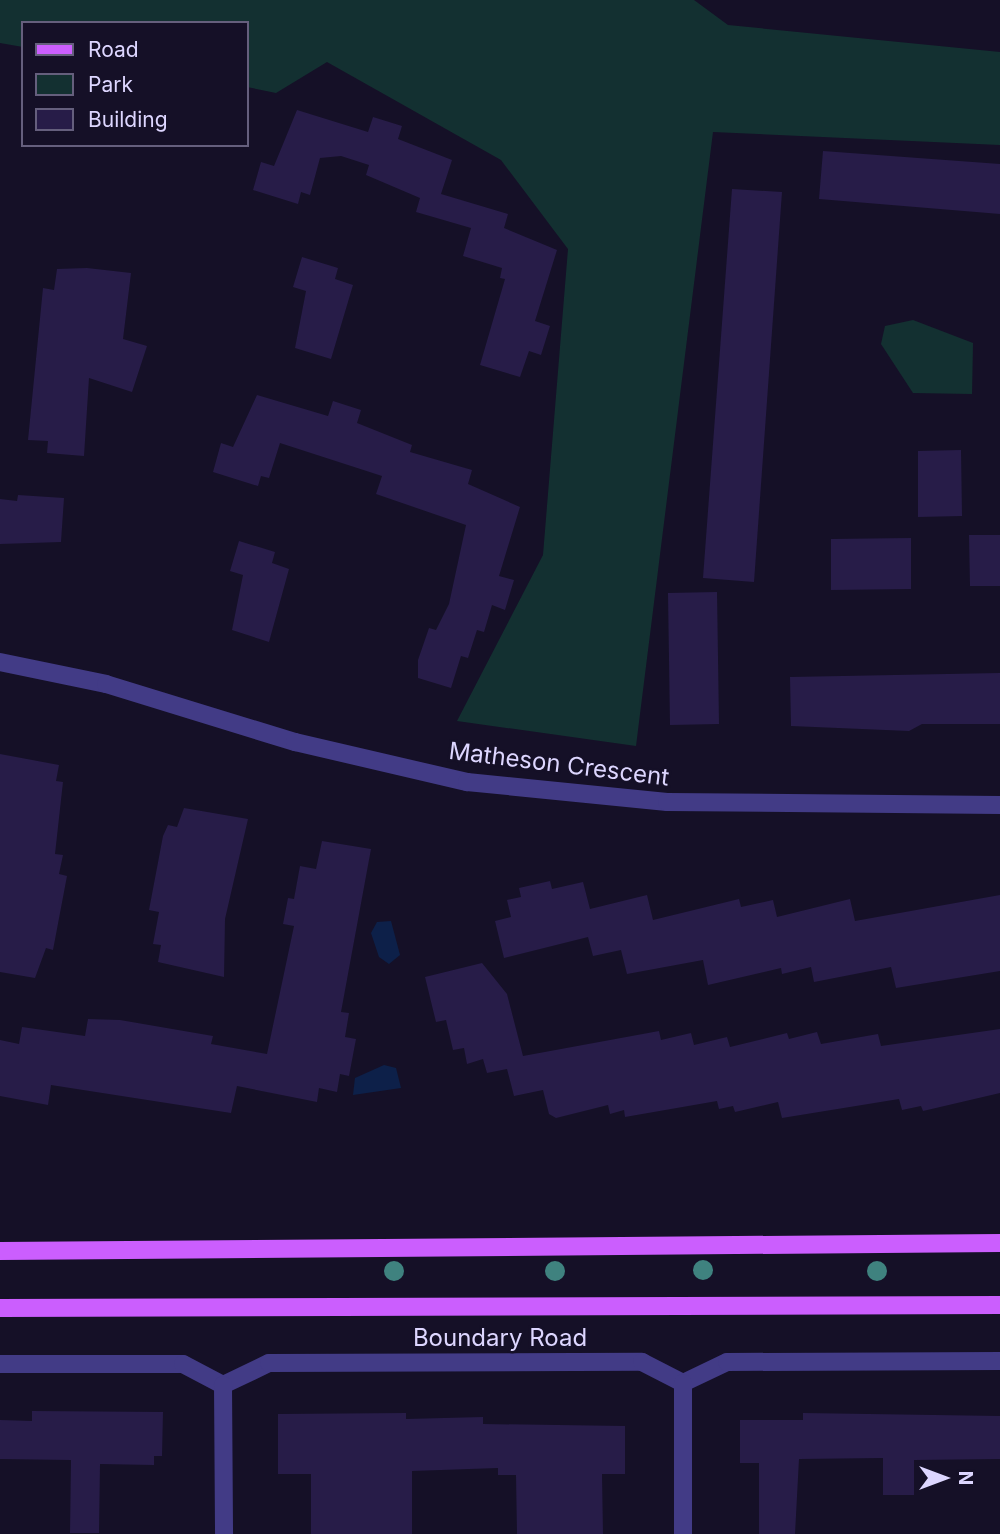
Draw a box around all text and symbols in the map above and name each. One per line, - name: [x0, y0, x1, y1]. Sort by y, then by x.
- legend: [21, 21, 248, 147]
- text: Road: [88, 37, 139, 62]
- text: Park: [88, 72, 133, 97]
- text: Building: [88, 107, 168, 132]
- street label: Matheson Crescent: [447, 736, 671, 792]
- street label: Boundary Road: [413, 1324, 587, 1352]
- north arrow: [909, 1443, 979, 1513]
- text: N: [954, 1471, 977, 1485]

